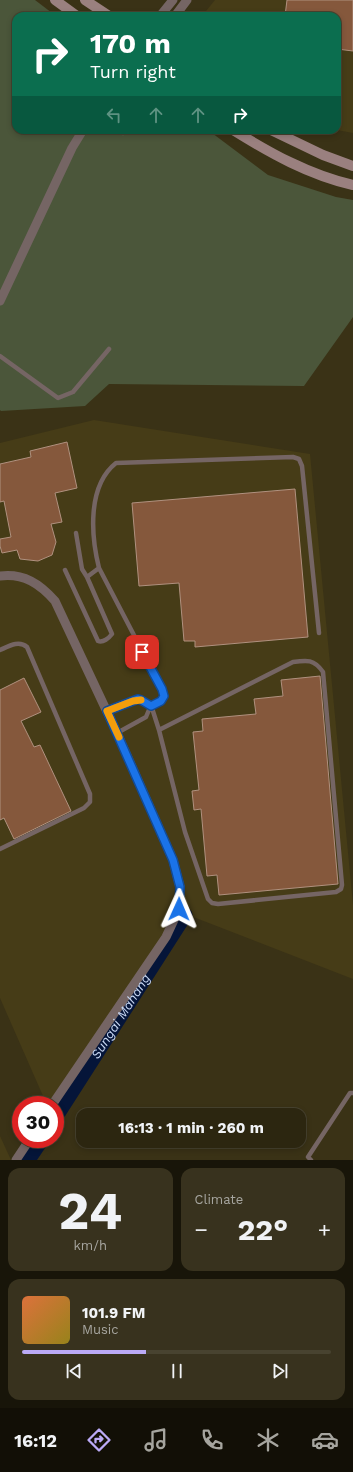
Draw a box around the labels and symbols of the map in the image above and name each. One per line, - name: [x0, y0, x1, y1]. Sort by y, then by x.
- pin: [125, 635, 159, 669]
- position arrow: [158, 888, 200, 930]
- water label: Sungai Mahang: [88, 971, 153, 1062]
- speed limit sign: 30: [12, 1096, 64, 1148]

